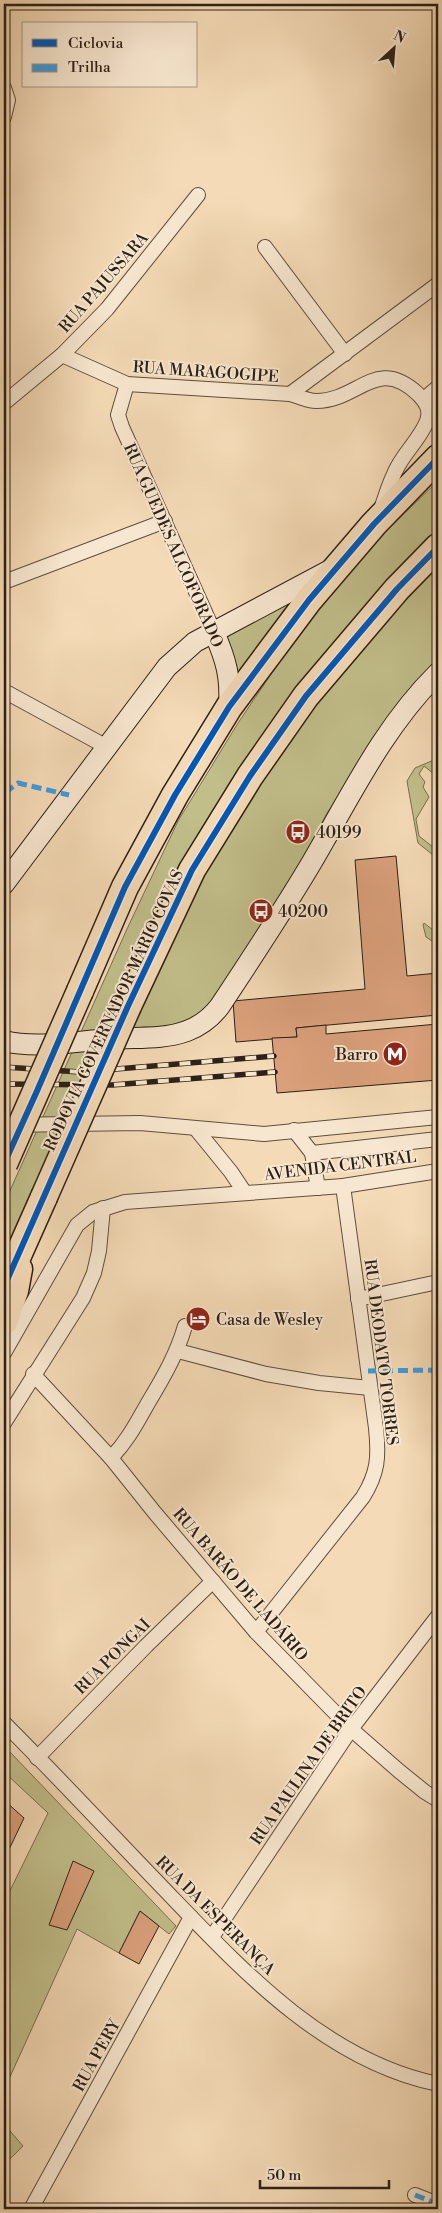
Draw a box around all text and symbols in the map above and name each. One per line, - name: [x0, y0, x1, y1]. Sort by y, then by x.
- legend: [22, 22, 198, 88]
- north arrow: [370, 22, 420, 72]
- text: N: [390, 27, 408, 48]
- text: Ciclovia: [68, 34, 124, 53]
- text: Trilha: [68, 58, 111, 77]
- street label: RUA PAJUSSARA: [55, 228, 153, 337]
- street label: RUA MARAGOGIPE: [132, 357, 280, 387]
- street label: RUA GUEDES ALCOFORADO: [119, 440, 227, 651]
- bus stop icon: 40199: [285, 819, 311, 845]
- place label: 40199: [316, 823, 362, 843]
- street label: RODOVIA GOVERNADOR MÁRIO COVAS: [38, 866, 188, 1154]
- bus stop icon: 40200: [248, 898, 274, 924]
- place label: 40200: [278, 902, 328, 922]
- metro station icon: Barro: [382, 1041, 408, 1067]
- place label: Barro: [335, 1045, 378, 1065]
- street label: AVENIDA CENTRAL: [262, 1147, 418, 1185]
- street label: RUA DEODATO TORRES: [360, 1258, 402, 1446]
- hotel icon: Casa de Wesley: [185, 1306, 211, 1332]
- place label: Casa de Wesley: [216, 1310, 323, 1330]
- street label: RUA BARÃO DE LADÁRIO: [168, 1502, 314, 1665]
- street label: RUA PONGAI: [71, 1615, 155, 1699]
- street label: RUA PAULINA DE BRITO: [246, 1682, 371, 1849]
- street label: RUA DA ESPERANÇA: [152, 1852, 280, 1980]
- street label: RUA PERY: [69, 2015, 126, 2095]
- scale bar: [260, 2158, 388, 2190]
- text: 50 m: [267, 2166, 301, 2185]

